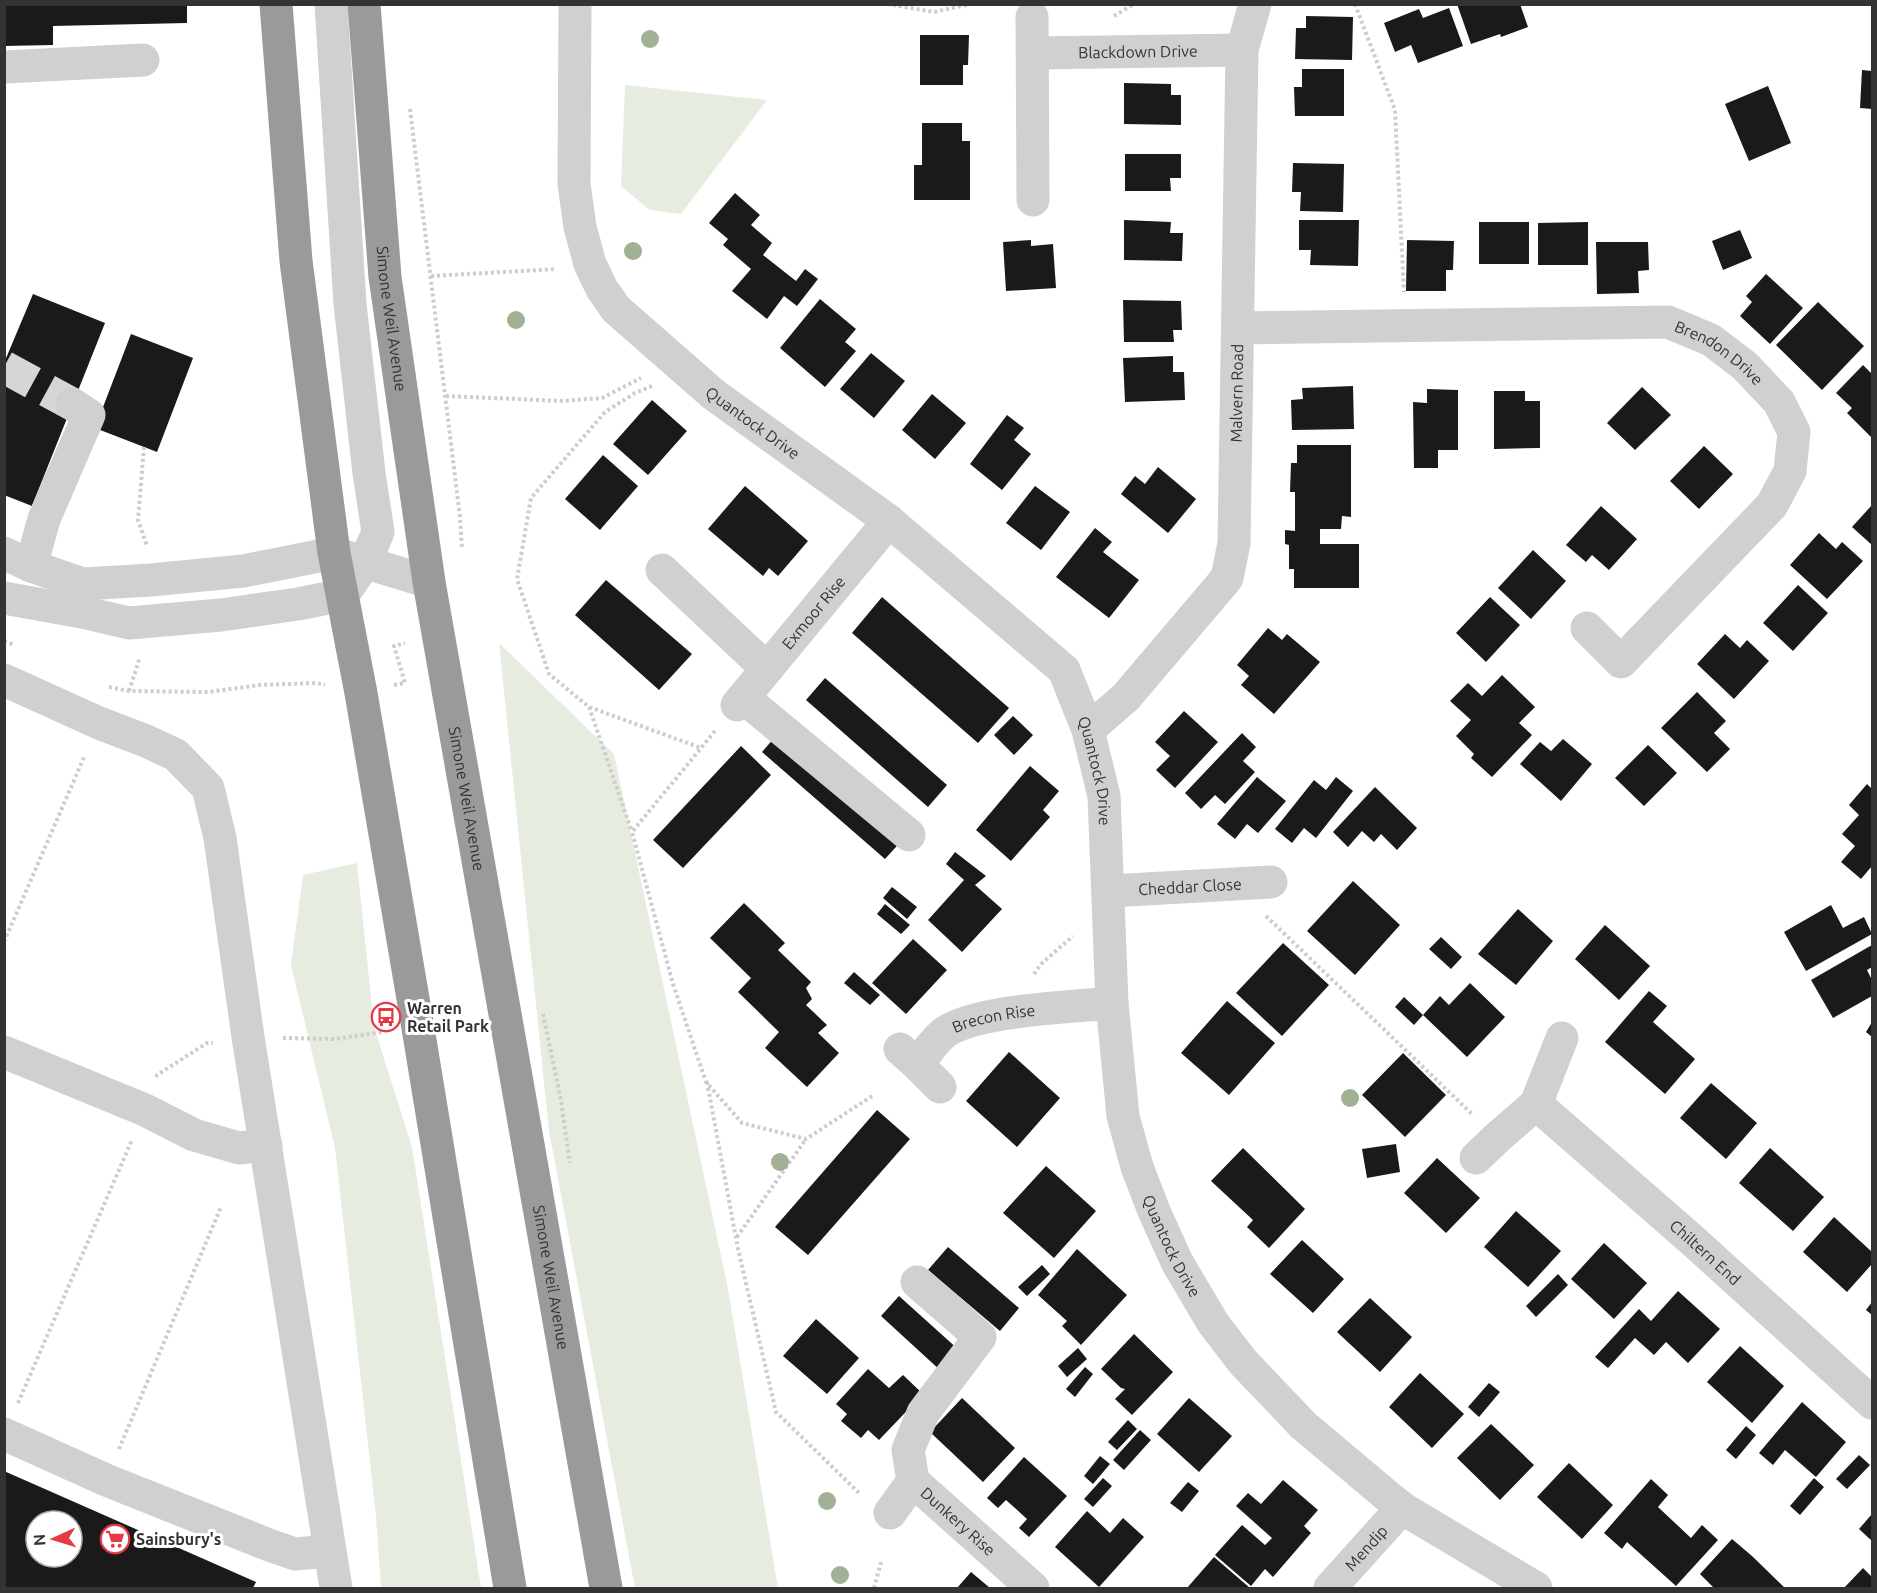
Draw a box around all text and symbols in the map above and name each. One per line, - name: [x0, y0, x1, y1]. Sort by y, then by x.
- street label: Blackdown Drive: [1078, 42, 1198, 61]
- street label: Simone Weil Avenue: [374, 245, 410, 392]
- street label: Brendon Drive: [1672, 317, 1767, 388]
- street label: Malvern Road: [1227, 344, 1246, 443]
- street label: Quantock Drive: [702, 383, 803, 463]
- street label: Exmoor Rise: [778, 572, 849, 653]
- street label: Quantock Drive: [1074, 713, 1114, 826]
- street label: Simone Weil Avenue: [446, 725, 489, 872]
- street label: Cheddar Close: [1138, 875, 1242, 898]
- place label: Warren Retail Park: [407, 999, 489, 1035]
- bus stop icon: Warren Retail Park: [370, 1001, 402, 1033]
- street label: Brecon Rise: [949, 1001, 1036, 1036]
- street label: Quantock Drive: [1140, 1192, 1205, 1300]
- street label: Simone Weil Avenue: [530, 1204, 573, 1351]
- street label: Chiltern End: [1666, 1216, 1744, 1288]
- street label: Dunkery Rise: [917, 1483, 999, 1559]
- north arrow: [24, 1509, 84, 1569]
- street label: Mendip: [1341, 1522, 1391, 1574]
- supermarket icon: Sainsbury's: [99, 1523, 131, 1555]
- place label: Sainsbury's: [136, 1530, 221, 1548]
- text: N: [30, 1533, 48, 1547]

